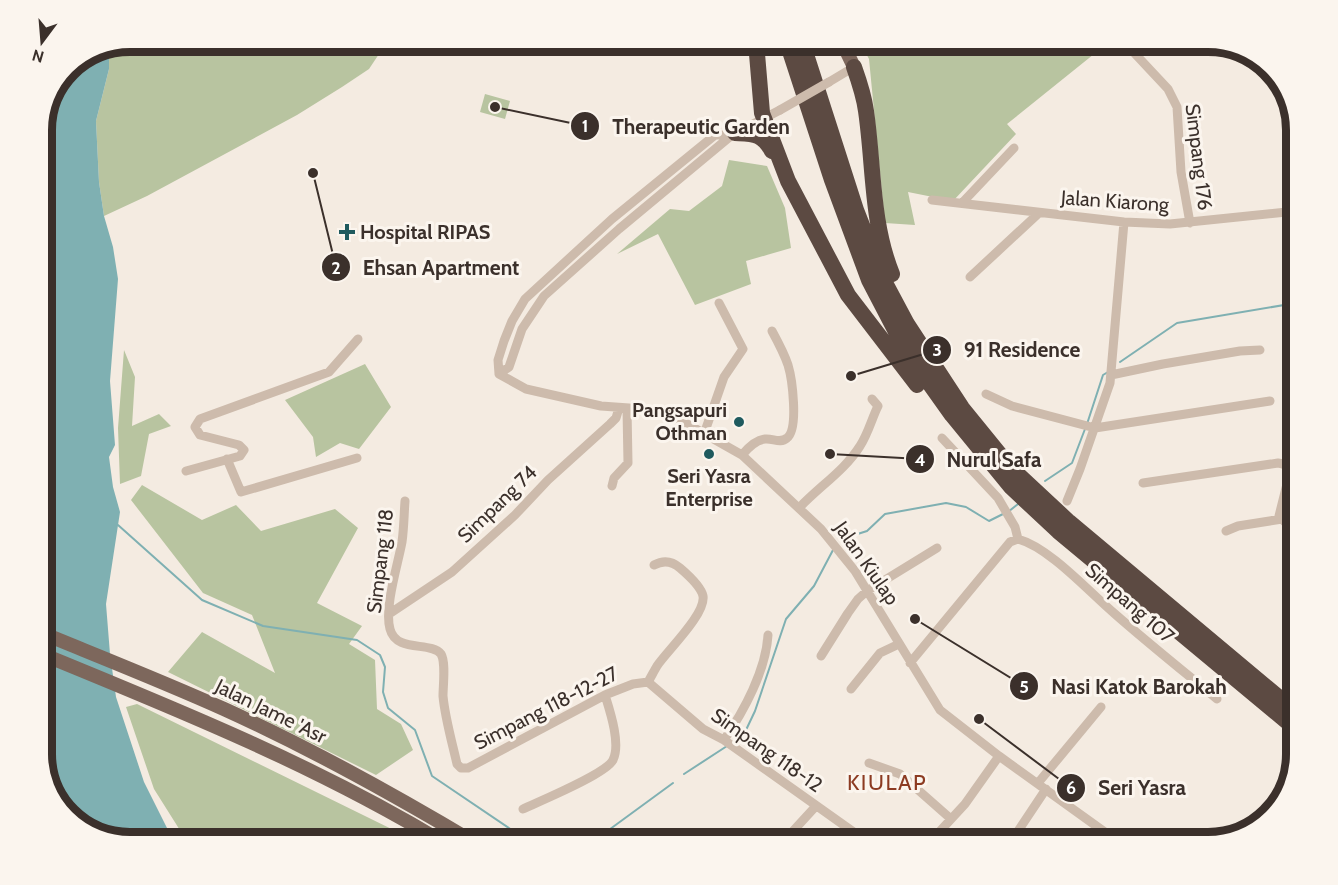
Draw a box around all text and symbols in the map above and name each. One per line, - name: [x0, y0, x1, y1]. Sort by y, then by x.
- north arrow: [12, 12, 72, 72]
- text: N: [30, 45, 46, 67]
- street label: Simpang 176: [1181, 102, 1217, 212]
- callout: Therapeutic Garden: [570, 107, 802, 146]
- text: Therapeutic Garden: [612, 114, 790, 139]
- text: 1: [582, 115, 588, 137]
- street label: Jalan Kiarong: [1059, 185, 1171, 217]
- place label: Hospital RIPAS: [360, 220, 491, 244]
- marker: Hospital RIPAS: [338, 223, 356, 241]
- callout: Ehsan Apartment: [321, 248, 531, 287]
- text: Ehsan Apartment: [363, 255, 519, 280]
- text: 2: [331, 257, 341, 279]
- callout: 91 Residence: [922, 331, 1092, 370]
- text: 91 Residence: [964, 337, 1080, 362]
- text: 3: [932, 339, 942, 361]
- place label: Pangsapuri Othman: [632, 398, 727, 445]
- marker: Pangsapuri Othman: [732, 415, 746, 429]
- callout: Nurul Safa: [905, 440, 1054, 479]
- marker: Seri Yasra Enterprise: [702, 447, 716, 461]
- text: Nurul Safa: [947, 447, 1042, 472]
- text: 4: [914, 449, 926, 471]
- street label: Simpang 74: [452, 460, 542, 548]
- place label: Seri Yasra Enterprise: [665, 464, 753, 511]
- street label: Simpang 118: [362, 507, 398, 615]
- street label: Jalan Kiulap: [829, 516, 905, 609]
- street label: Simpang 107: [1081, 558, 1179, 648]
- street label: Simpang 118-12-27: [470, 661, 622, 755]
- callout: Nasi Katok Barokah: [1009, 667, 1238, 706]
- street label: Jalan Jame 'Asr: [211, 673, 331, 749]
- text: Nasi Katok Barokah: [1051, 674, 1227, 699]
- text: 5: [1019, 676, 1029, 698]
- street label: Simpang 118-12: [707, 703, 827, 797]
- callout: Seri Yasra: [1056, 768, 1198, 807]
- district label: KIULAP: [847, 769, 927, 796]
- text: Seri Yasra: [1098, 775, 1186, 800]
- text: 6: [1066, 777, 1076, 799]

